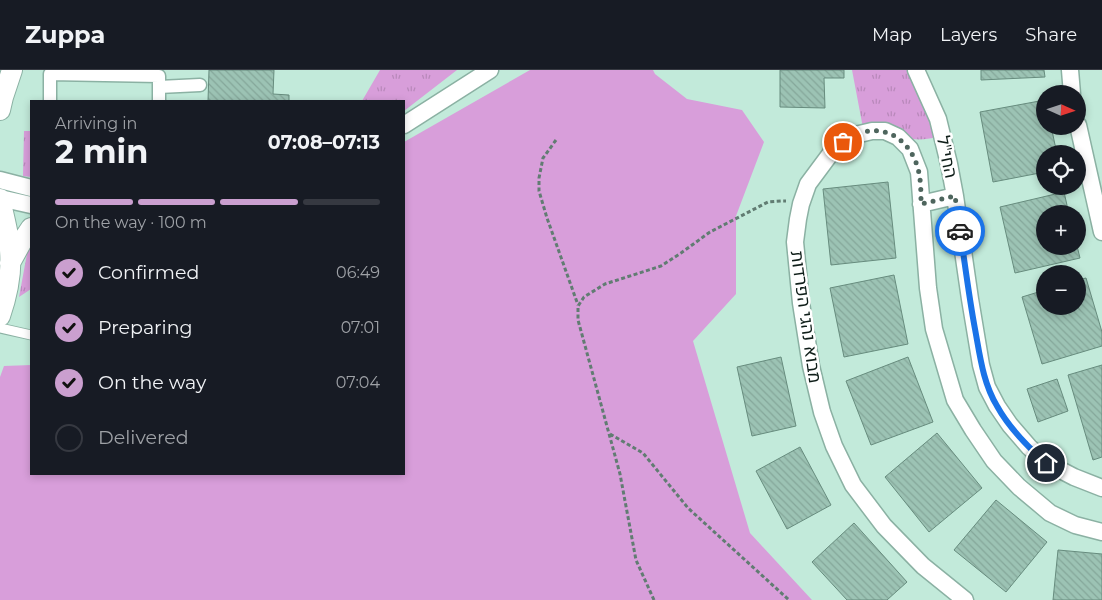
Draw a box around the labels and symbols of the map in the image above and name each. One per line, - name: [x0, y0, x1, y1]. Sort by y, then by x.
- north arrow: [1036, 85, 1086, 135]
- pin: [822, 121, 864, 163]
- street label: החי"ל: [932, 134, 962, 180]
- courier: [935, 206, 985, 256]
- street label: מבוא נהגי הפרדות: [786, 249, 826, 385]
- pin: [1025, 442, 1067, 484]

